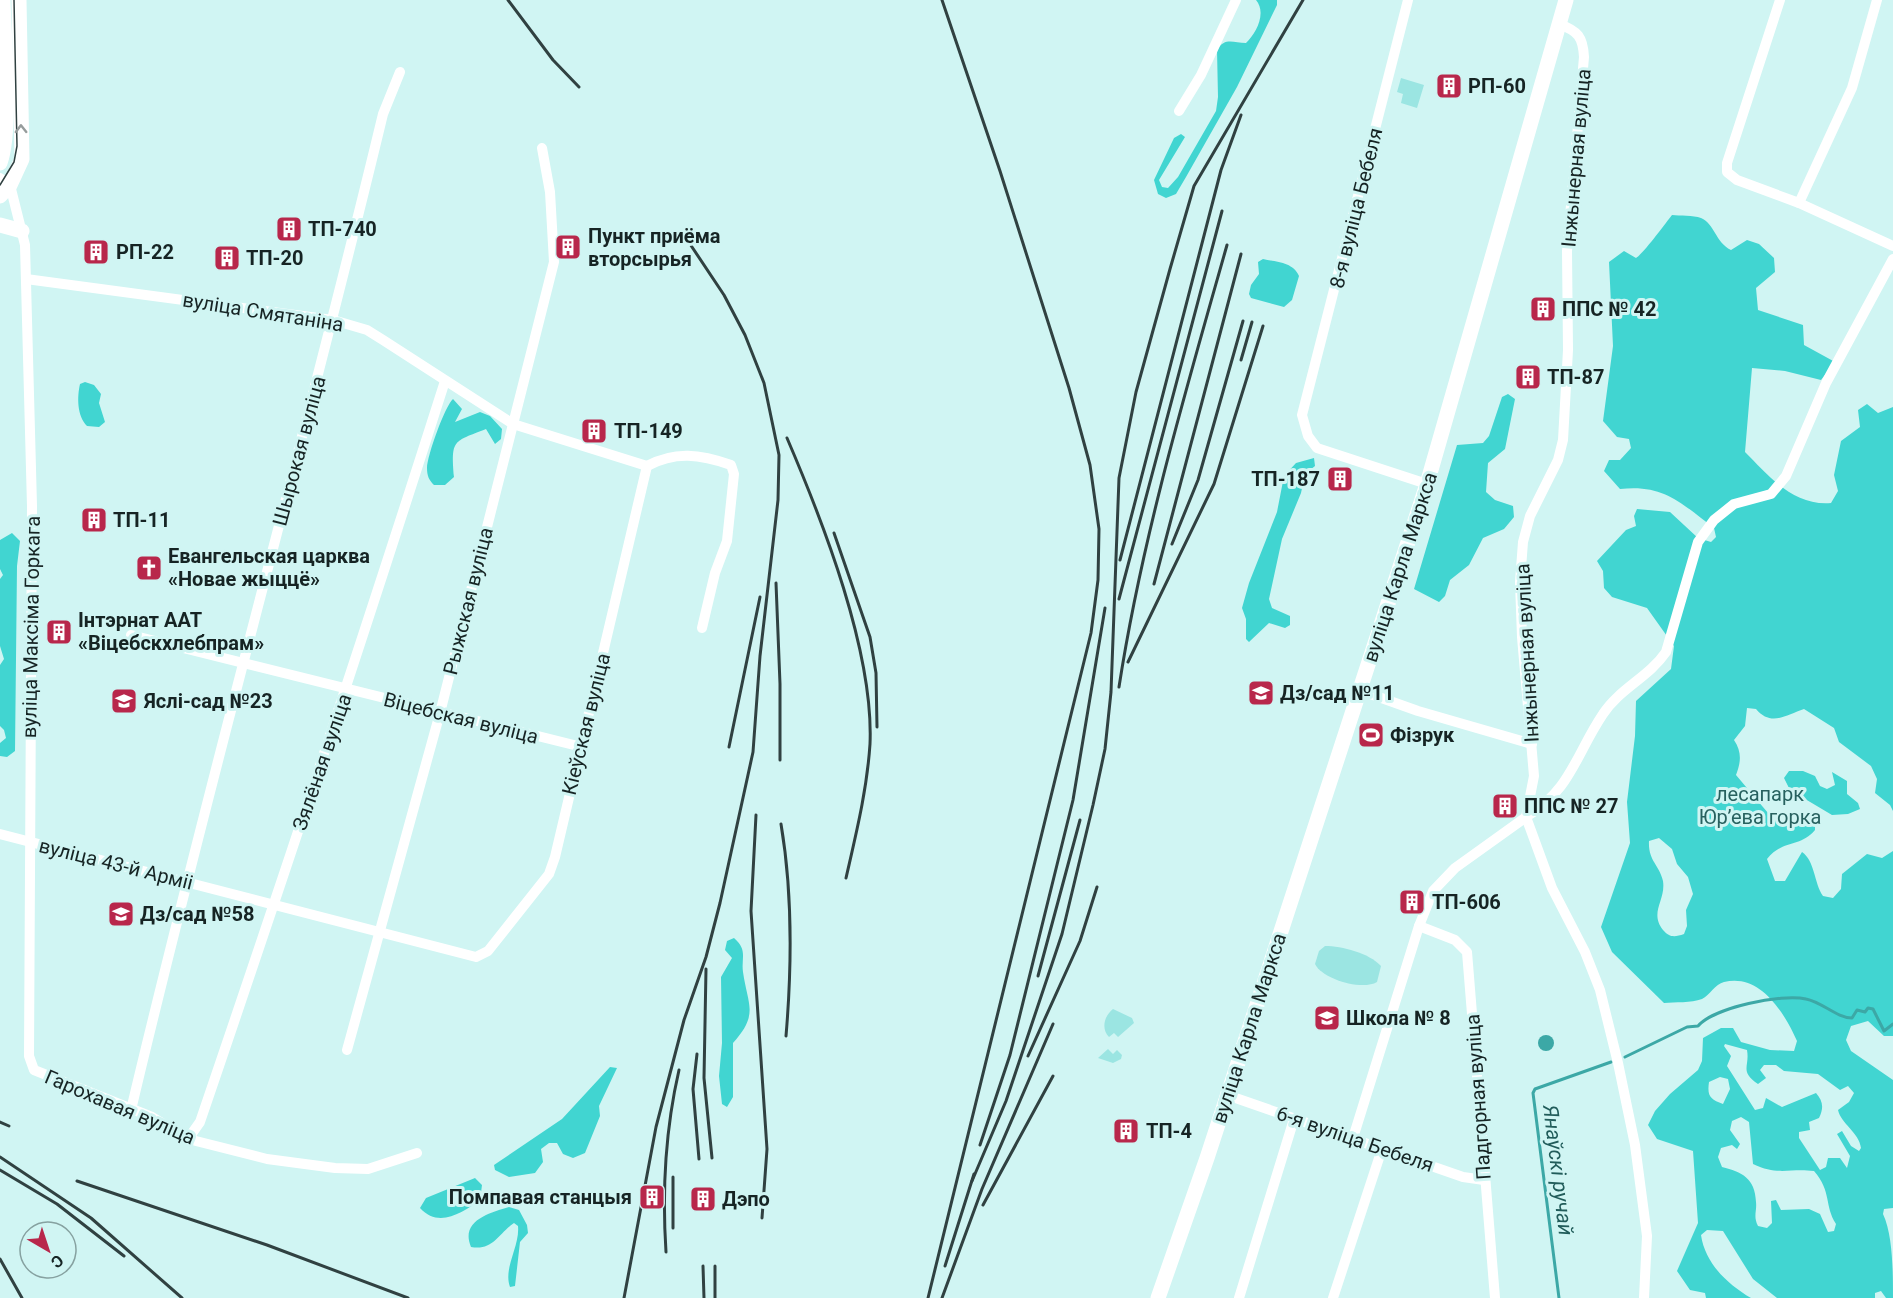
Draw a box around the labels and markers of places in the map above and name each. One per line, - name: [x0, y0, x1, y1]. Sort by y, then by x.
- building icon: РП-60: [1434, 71, 1464, 101]
- place label: РП-60: [1468, 74, 1526, 98]
- building icon: ТП-740: [274, 214, 304, 244]
- place label: ТП-740: [308, 217, 377, 241]
- place label: Пункт приёма вторсырья: [588, 224, 721, 271]
- building icon: Пункт приёма вторсырья: [553, 232, 583, 262]
- building icon: РП-22: [81, 237, 111, 267]
- place label: РП-22: [116, 240, 174, 264]
- building icon: ТП-20: [212, 243, 242, 273]
- place label: ТП-20: [246, 246, 303, 270]
- building icon: ППС № 42: [1528, 294, 1558, 324]
- place label: ППС № 42: [1562, 297, 1657, 321]
- building icon: ТП-87: [1513, 362, 1543, 392]
- place label: ТП-87: [1547, 365, 1604, 389]
- building icon: ТП-149: [579, 416, 609, 446]
- place label: ТП-149: [614, 419, 683, 443]
- building icon: ТП-187: [1325, 464, 1355, 494]
- place label: ТП-187: [1251, 467, 1320, 491]
- building icon: ТП-11: [79, 505, 109, 535]
- place label: ТП-11: [113, 508, 170, 532]
- place label: Евангельская царква «Новае жыццё»: [168, 544, 370, 591]
- church icon: Евангельская царква «Новае жыццё»: [134, 553, 164, 583]
- place label: Інтэрнат ААТ «Віцебскхлебпрам»: [78, 608, 264, 655]
- building icon: Інтэрнат ААТ «Віцебскхлебпрам»: [44, 617, 74, 647]
- school or university icon: Дз/сад №11: [1246, 678, 1276, 708]
- place label: Дз/сад №11: [1280, 681, 1395, 705]
- school or university icon: Яслі-сад №23: [109, 686, 139, 716]
- place label: Яслі-сад №23: [143, 689, 273, 713]
- sports icon: Фізрук: [1356, 720, 1386, 750]
- place label: Фізрук: [1390, 723, 1455, 747]
- building icon: ППС № 27: [1490, 791, 1520, 821]
- place label: ППС № 27: [1524, 794, 1619, 818]
- building icon: ТП-606: [1397, 887, 1427, 917]
- place label: ТП-606: [1432, 890, 1501, 914]
- school or university icon: Дз/сад №58: [106, 899, 136, 929]
- place label: Дз/сад №58: [140, 902, 255, 926]
- school or university icon: Школа № 8: [1312, 1003, 1342, 1033]
- place label: Школа № 8: [1346, 1006, 1451, 1030]
- building icon: ТП-4: [1111, 1116, 1141, 1146]
- place label: ТП-4: [1146, 1119, 1192, 1143]
- building icon: Помпавая станцыя: [637, 1182, 667, 1212]
- building icon: Дэпо: [688, 1184, 718, 1214]
- place label: Помпавая станцыя: [449, 1185, 632, 1209]
- place label: Дэпо: [722, 1187, 770, 1211]

